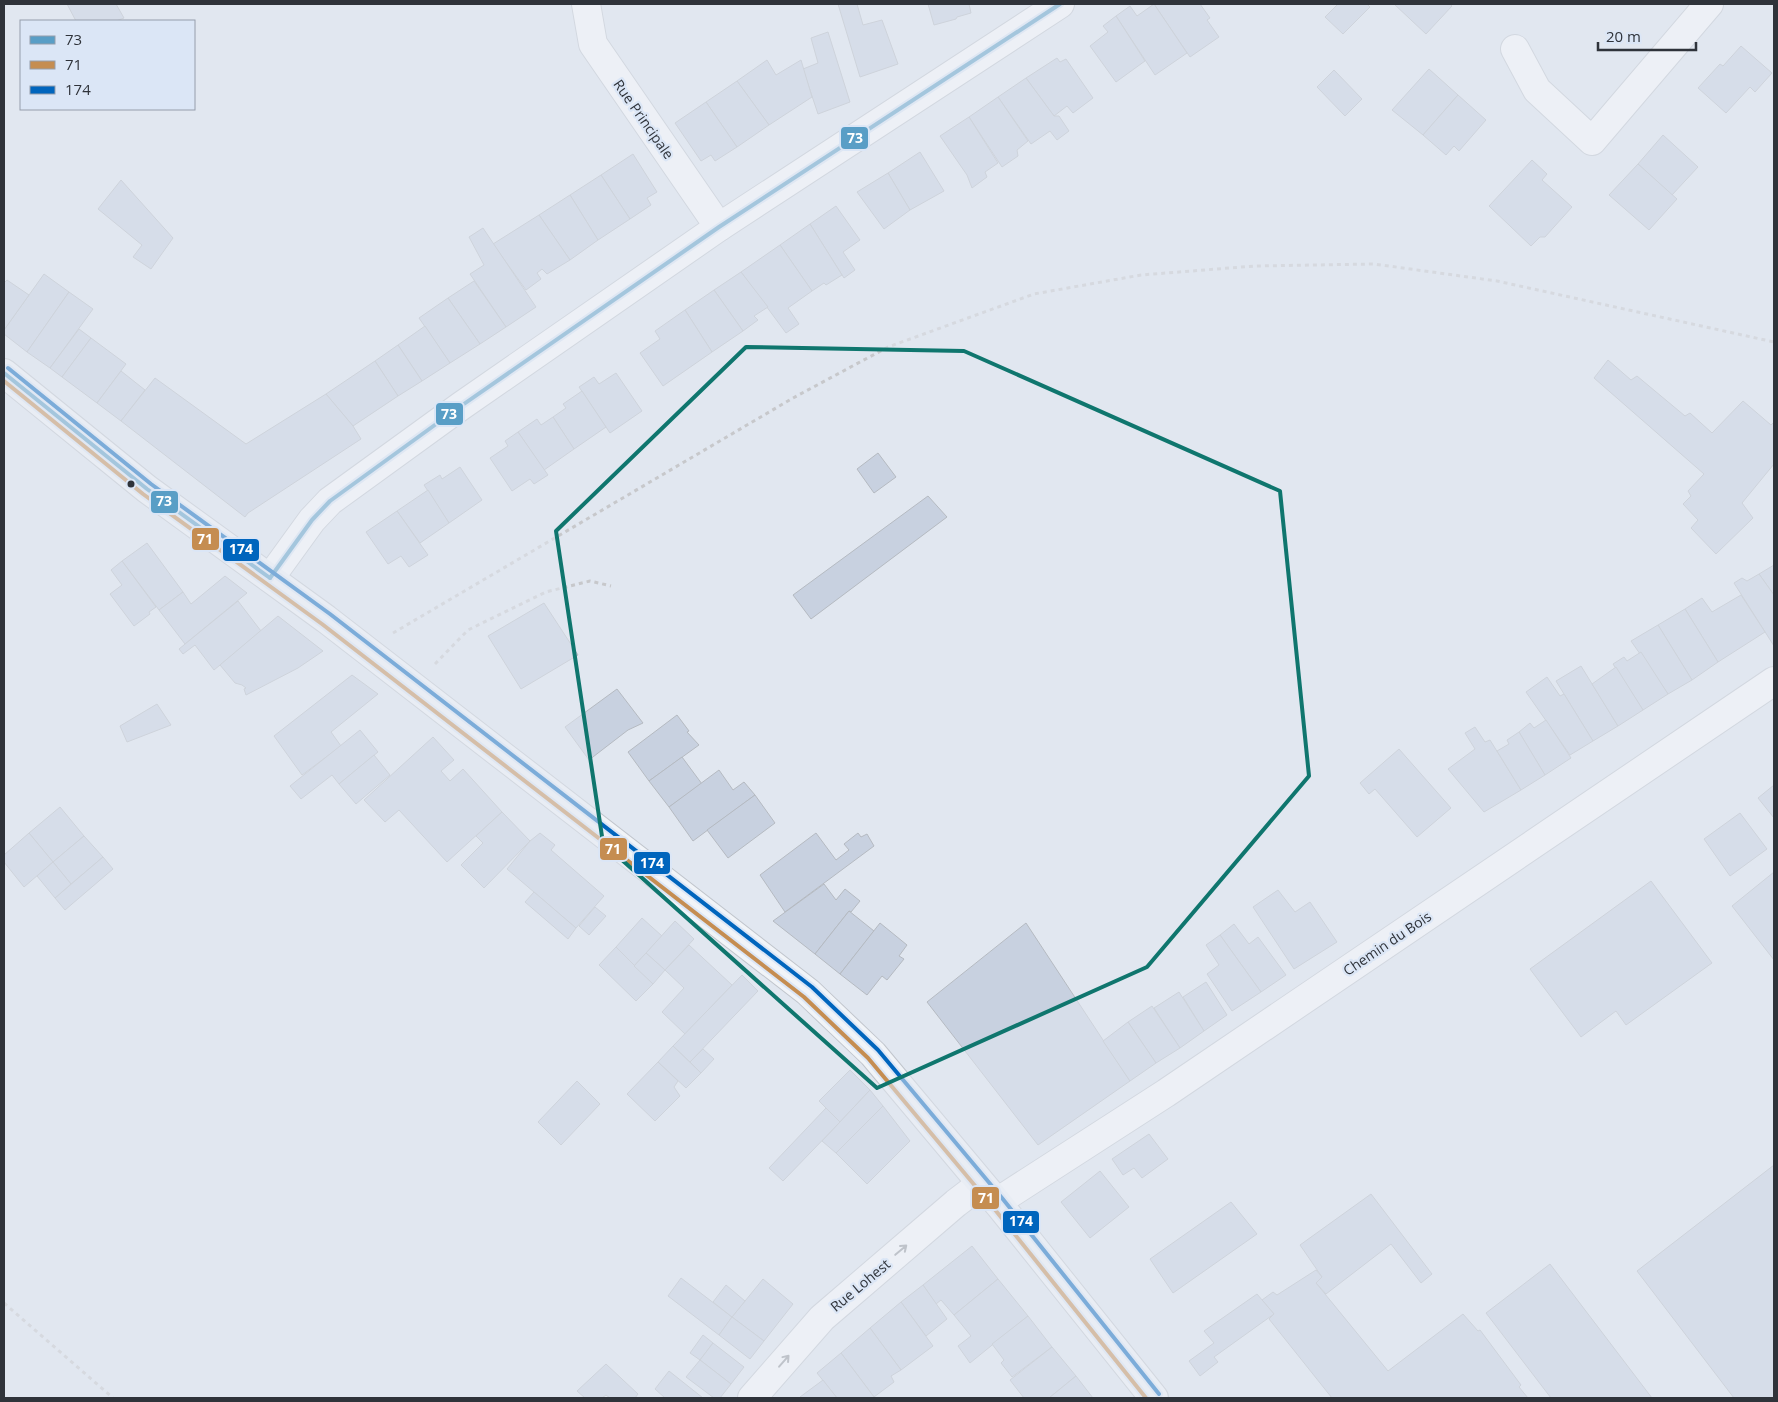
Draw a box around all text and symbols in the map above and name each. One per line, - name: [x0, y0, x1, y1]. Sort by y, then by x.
- legend: [20, 20, 195, 110]
- scale bar: [1598, 20, 1696, 52]
- text: 20 m: [1606, 26, 1641, 46]
- text: 73: [65, 29, 82, 49]
- text: 71: [65, 54, 82, 74]
- street label: Rue Principale: [610, 75, 679, 163]
- text: 174: [65, 79, 91, 99]
- line badge: 73: [840, 126, 869, 150]
- text: 73: [847, 128, 863, 147]
- line badge: 73: [435, 402, 464, 426]
- text: 73: [441, 404, 457, 423]
- unlabelled marker: [126, 479, 136, 489]
- line badge: 73: [150, 490, 179, 514]
- text: 73: [156, 491, 172, 510]
- line badge: 71: [191, 527, 220, 551]
- text: 71: [197, 529, 213, 548]
- line badge: 174: [222, 538, 260, 562]
- text: 174: [229, 539, 253, 558]
- line badge: 71: [599, 837, 628, 861]
- text: 71: [605, 839, 621, 858]
- line badge: 174: [633, 851, 671, 875]
- text: 174: [640, 853, 664, 872]
- street label: Chemin du Bois: [1339, 906, 1435, 980]
- line badge: 71: [971, 1186, 1000, 1210]
- text: 71: [978, 1188, 994, 1207]
- line badge: 174: [1002, 1210, 1040, 1234]
- text: 174: [1009, 1211, 1033, 1230]
- one-way arrow: [895, 1244, 908, 1255]
- street label: Rue Lohest: [826, 1254, 894, 1316]
- one-way arrow: [778, 1355, 789, 1368]

